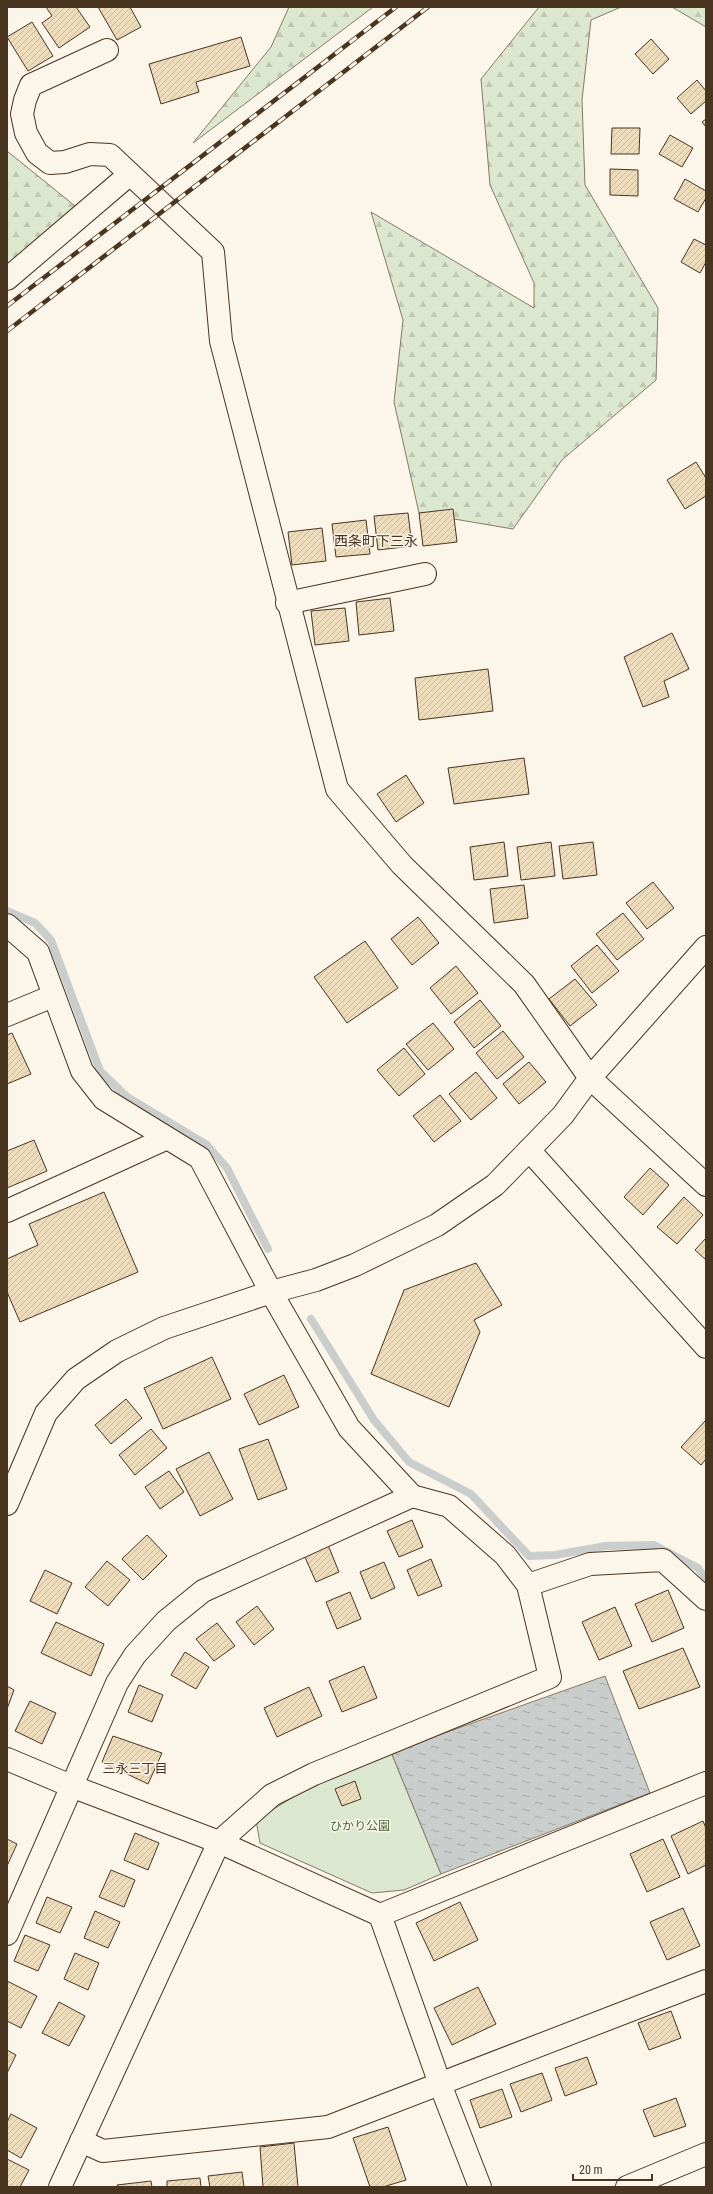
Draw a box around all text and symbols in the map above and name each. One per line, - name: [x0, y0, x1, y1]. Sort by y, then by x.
- district label: 西条町下三永: [334, 533, 418, 549]
- district label: 三永三丁目: [102, 1761, 168, 1776]
- park label: ひかり公園: [330, 1819, 390, 1833]
- scale bar: [573, 2156, 652, 2182]
- text: 20 m: [579, 2163, 603, 2177]

